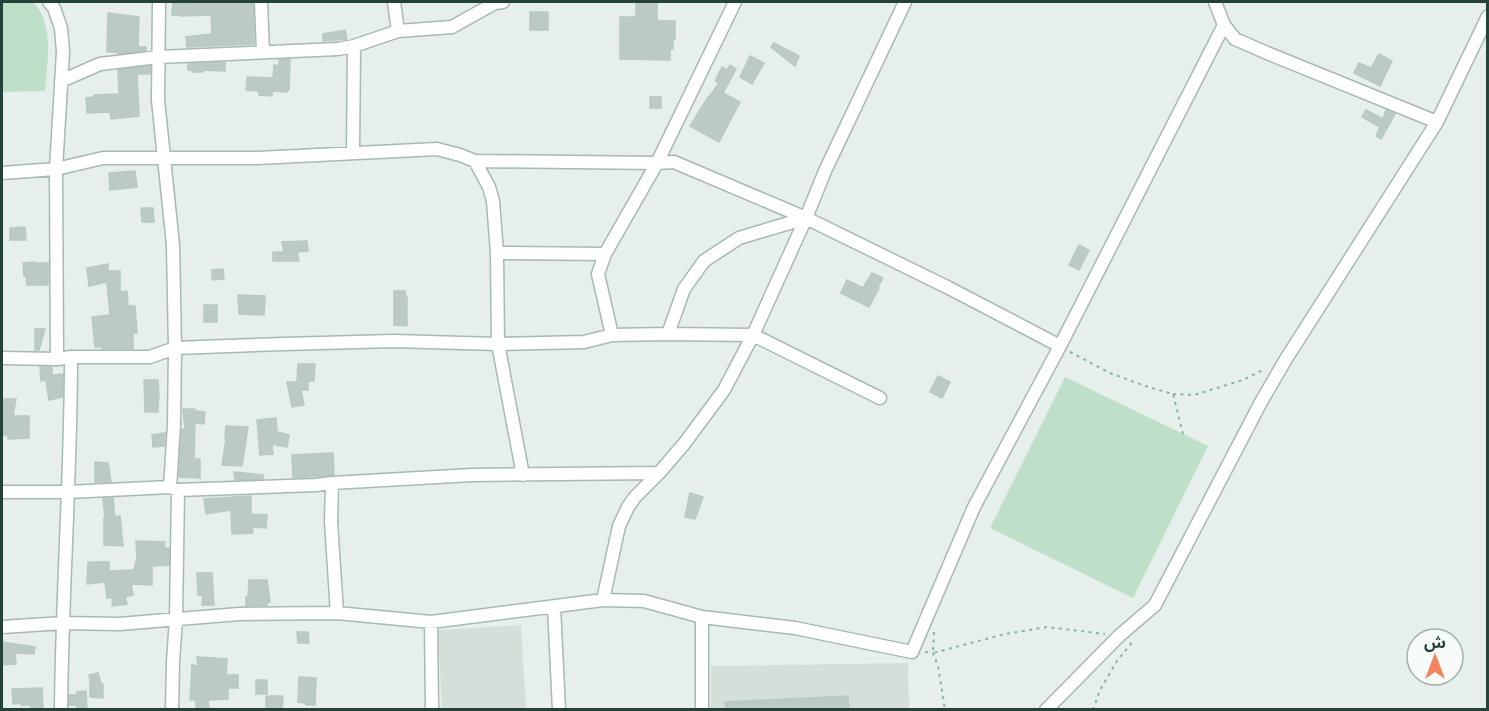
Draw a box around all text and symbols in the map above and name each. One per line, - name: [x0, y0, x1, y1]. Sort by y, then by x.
- north arrow: [1405, 627, 1465, 687]
- text: ش: [1424, 633, 1446, 652]

